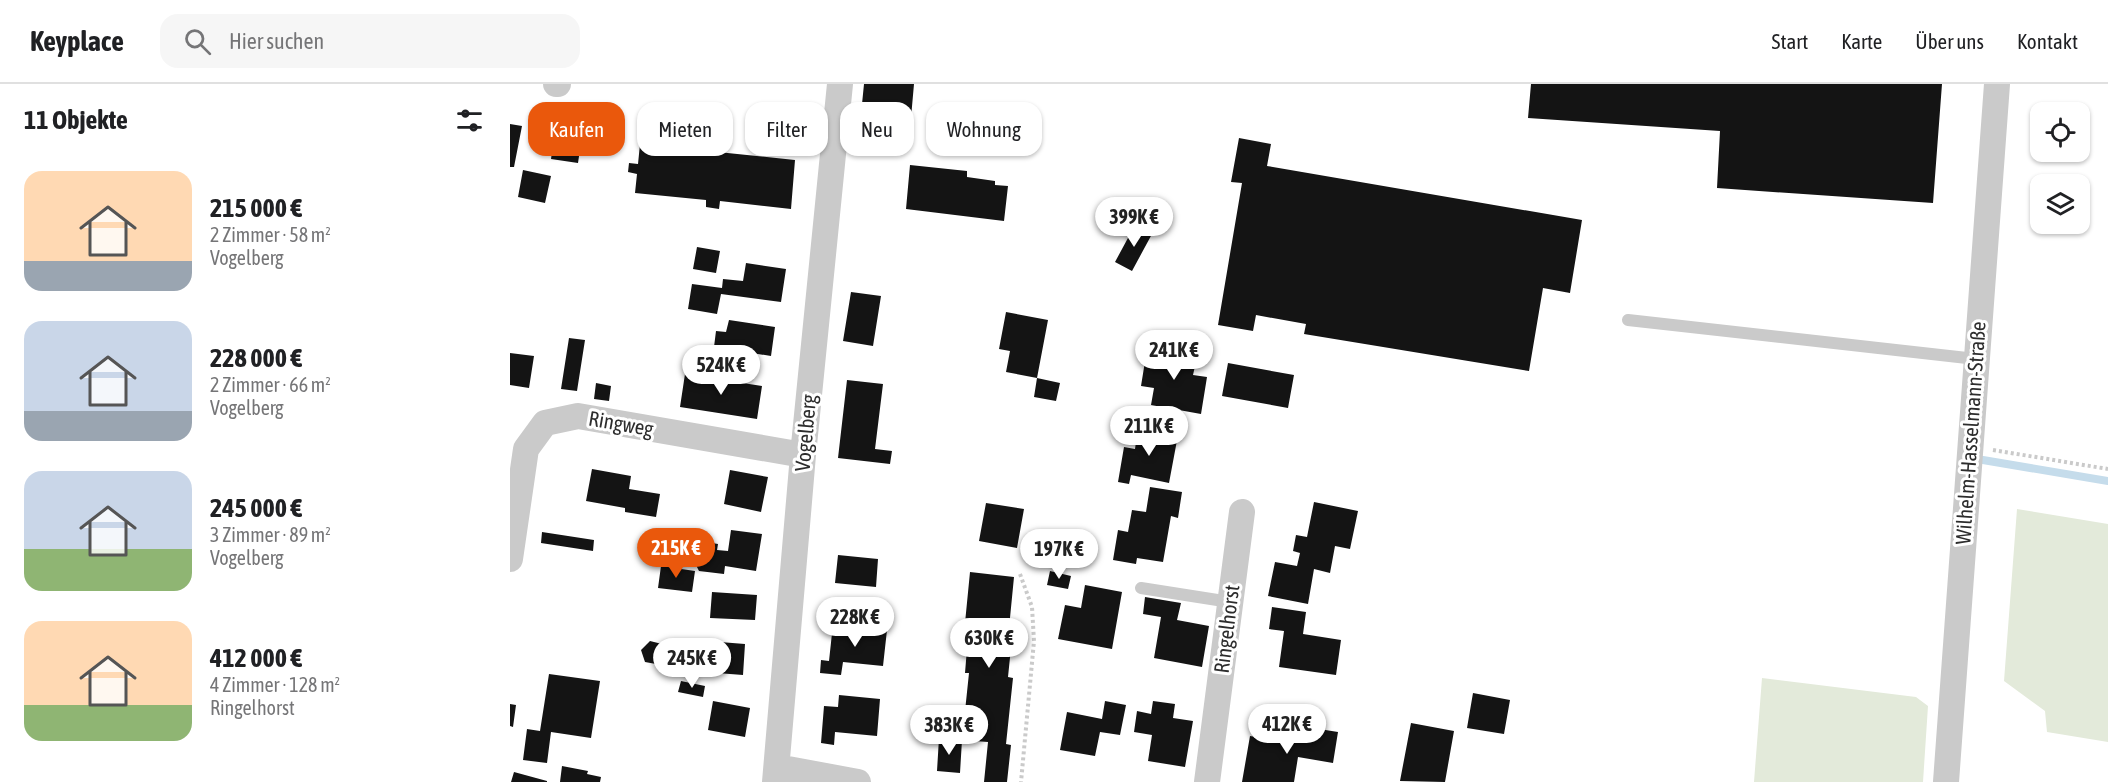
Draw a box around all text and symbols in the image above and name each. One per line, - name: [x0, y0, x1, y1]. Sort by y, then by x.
- search box: [160, 14, 580, 68]
- text: Keyplace: [30, 25, 124, 57]
- icon: search: [181, 25, 214, 58]
- text: Hier suchen: [229, 28, 324, 54]
- text: Start: [1772, 29, 1808, 53]
- text: Karte: [1841, 29, 1882, 53]
- text: Über uns: [1915, 29, 1984, 53]
- text: Kontakt: [2017, 29, 2078, 53]
- chip: Kaufen: [528, 102, 625, 156]
- chip: Mieten: [637, 102, 733, 156]
- chip: Filter: [745, 102, 828, 156]
- chip: Neu: [840, 102, 914, 156]
- chip: Wohnung: [926, 102, 1042, 156]
- map controls: [2030, 102, 2090, 234]
- button: locate: [2030, 102, 2090, 162]
- icon: filters: [453, 104, 486, 137]
- text: 11 Objekte: [24, 105, 128, 135]
- button: layers: [2030, 174, 2090, 234]
- text: 215 000 €: [210, 193, 302, 223]
- icon: home: [72, 195, 144, 267]
- pin: 399K €: [1085, 197, 1183, 248]
- text: 399K €: [1109, 205, 1159, 228]
- text: 2 Zimmer · 58 m²: [210, 223, 331, 246]
- text: Vogelberg: [210, 246, 284, 269]
- street label: Wilhelm-Hasselmann-Straße: [1950, 321, 1990, 545]
- pin: 241K €: [1125, 330, 1223, 381]
- text: 241K €: [1149, 338, 1199, 361]
- text: 228 000 €: [210, 343, 302, 373]
- icon: home: [72, 345, 144, 417]
- pin: 524K €: [672, 345, 770, 396]
- text: 524K €: [696, 353, 746, 376]
- text: 2 Zimmer · 66 m²: [210, 373, 331, 396]
- street label: Vogelberg: [790, 393, 820, 472]
- text: Vogelberg: [210, 396, 284, 419]
- street label: Ringweg: [587, 406, 655, 441]
- pin: 211K €: [1100, 406, 1198, 457]
- text: 211K €: [1124, 414, 1174, 437]
- text: 245 000 €: [210, 493, 302, 523]
- icon: home: [72, 495, 144, 567]
- text: 3 Zimmer · 89 m²: [210, 523, 331, 546]
- pin: 215K €: [627, 528, 725, 579]
- pin: 197K €: [1010, 529, 1108, 580]
- text: 215K €: [651, 536, 701, 559]
- text: 197K €: [1034, 537, 1084, 560]
- text: Vogelberg: [210, 546, 284, 569]
- street label: Ringelhorst: [1209, 583, 1243, 674]
- pin: 228K €: [806, 597, 904, 648]
- text: 228K €: [830, 605, 880, 628]
- pin: 630K €: [940, 618, 1038, 669]
- text: 630K €: [964, 626, 1014, 649]
- pin: 245K €: [643, 638, 741, 689]
- text: 412 000 €: [210, 643, 302, 673]
- icon: home: [72, 645, 144, 717]
- text: 245K €: [667, 646, 717, 669]
- text: 4 Zimmer · 128 m²: [210, 673, 340, 696]
- text: Ringelhorst: [210, 696, 295, 719]
- pin: 412K €: [1238, 704, 1336, 755]
- pin: 383K €: [900, 705, 998, 756]
- text: 412K €: [1262, 712, 1312, 735]
- text: 383K €: [924, 713, 974, 736]

